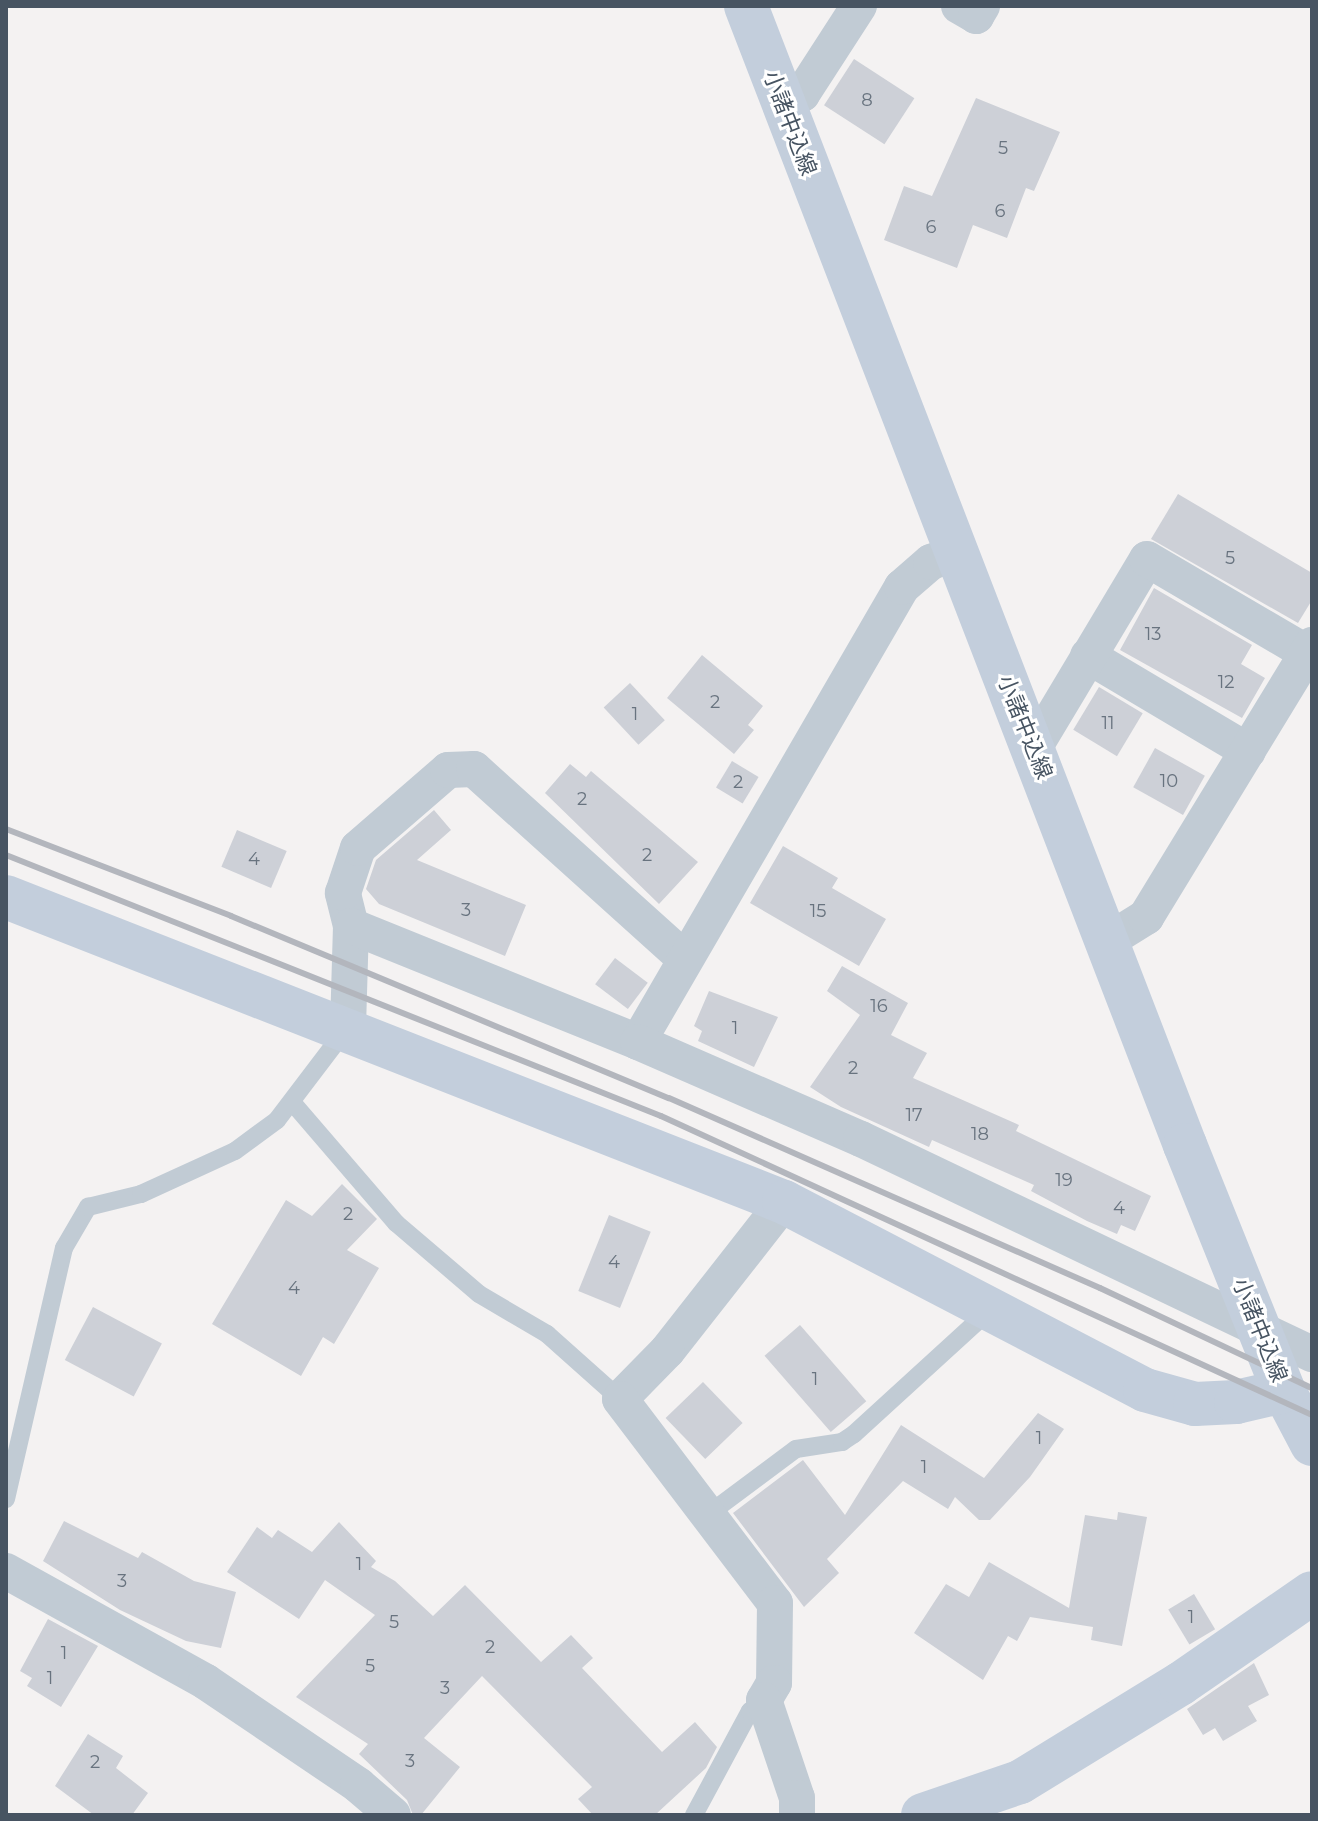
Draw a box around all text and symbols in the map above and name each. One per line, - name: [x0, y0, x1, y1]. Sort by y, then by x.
- street label: 小諸中込線: [758, 67, 822, 179]
- house number: 8: [861, 89, 873, 111]
- house number: 5: [998, 137, 1008, 159]
- house number: 6: [995, 200, 1005, 222]
- house number: 6: [926, 216, 936, 238]
- house number: 5: [1225, 547, 1235, 569]
- house number: 13: [1145, 623, 1161, 645]
- street label: 小諸中込線: [992, 671, 1058, 783]
- house number: 12: [1218, 671, 1234, 693]
- house number: 2: [710, 691, 720, 713]
- house number: 1: [632, 703, 638, 725]
- house number: 11: [1102, 712, 1114, 734]
- house number: 10: [1160, 770, 1178, 792]
- house number: 2: [733, 771, 743, 793]
- house number: 2: [577, 788, 587, 810]
- house number: 2: [642, 844, 652, 866]
- house number: 4: [248, 848, 260, 870]
- house number: 3: [461, 899, 471, 921]
- house number: 15: [810, 900, 826, 922]
- house number: 16: [870, 995, 888, 1017]
- house number: 1: [732, 1017, 738, 1039]
- house number: 2: [848, 1057, 858, 1079]
- house number: 17: [905, 1104, 923, 1126]
- house number: 18: [971, 1123, 989, 1145]
- house number: 19: [1055, 1169, 1073, 1191]
- house number: 4: [1113, 1197, 1125, 1219]
- house number: 2: [343, 1203, 353, 1225]
- house number: 4: [608, 1251, 620, 1273]
- street label: 小諸中込線: [1227, 1274, 1293, 1386]
- house number: 4: [288, 1277, 300, 1299]
- house number: 1: [812, 1368, 818, 1390]
- house number: 1: [1036, 1427, 1042, 1449]
- house number: 1: [921, 1456, 927, 1478]
- house number: 1: [356, 1553, 362, 1575]
- house number: 3: [117, 1570, 127, 1592]
- house number: 1: [1188, 1606, 1194, 1628]
- house number: 5: [389, 1611, 399, 1633]
- house number: 2: [485, 1636, 495, 1658]
- house number: 1: [61, 1642, 67, 1664]
- house number: 5: [365, 1655, 375, 1677]
- house number: 1: [47, 1667, 53, 1689]
- house number: 3: [440, 1677, 450, 1699]
- house number: 3: [405, 1750, 415, 1772]
- house number: 2: [90, 1751, 100, 1773]

